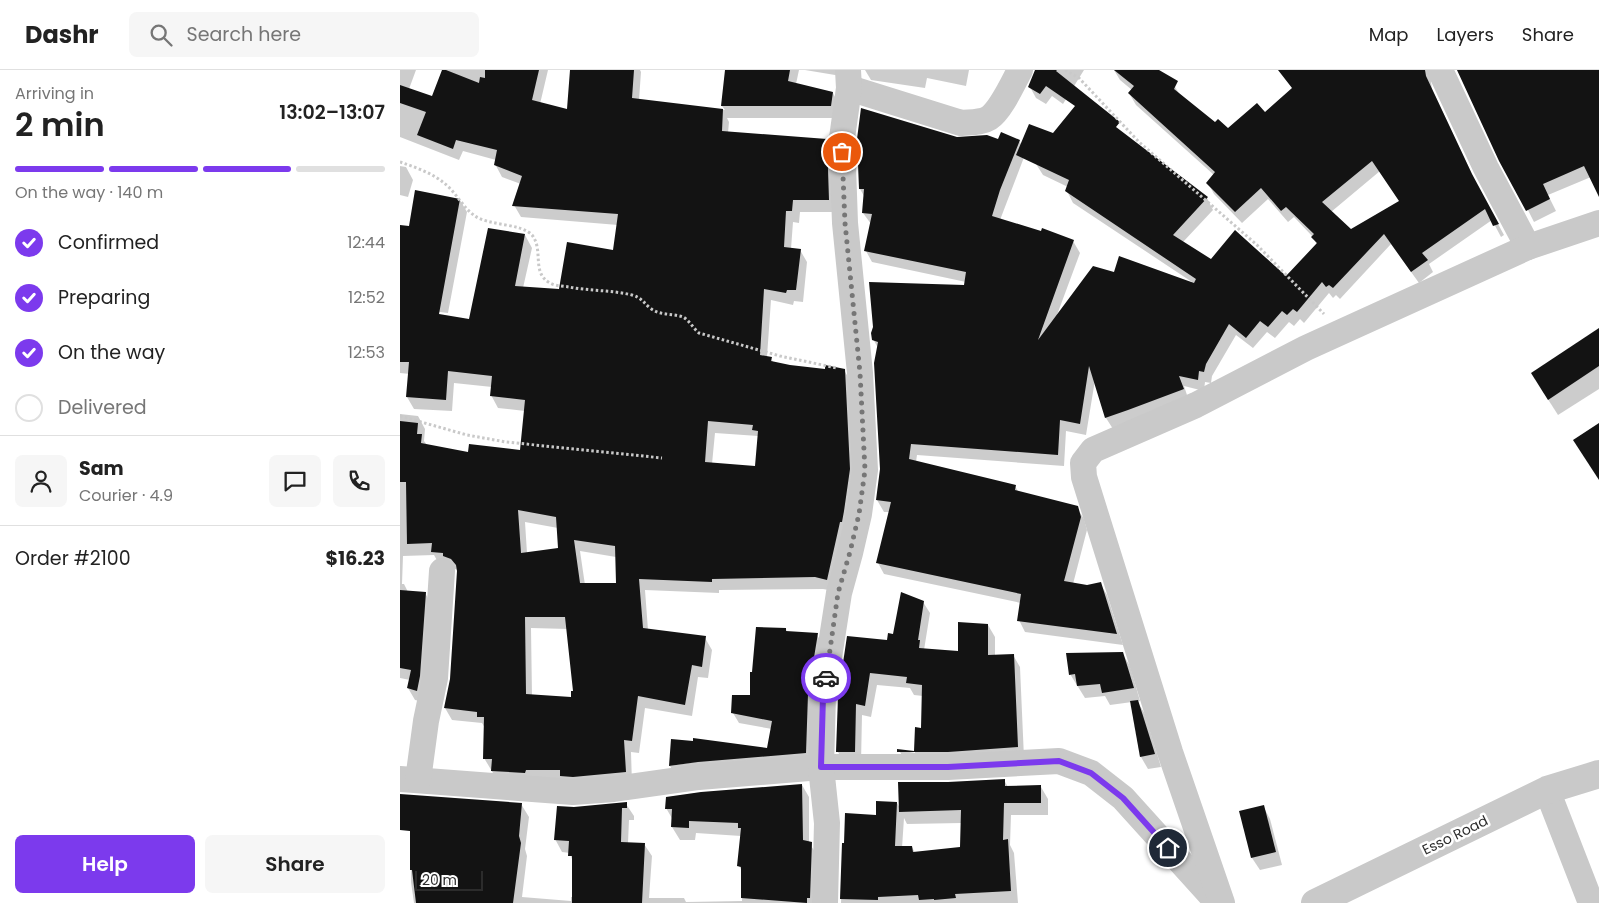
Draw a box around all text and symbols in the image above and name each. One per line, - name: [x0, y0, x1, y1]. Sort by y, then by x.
- search box: [129, 12, 479, 57]
- text: Dashr: [25, 18, 99, 51]
- icon: search: [147, 21, 175, 49]
- text: Search here: [187, 21, 301, 48]
- text: Map: [1369, 22, 1409, 47]
- text: Layers: [1437, 22, 1494, 47]
- text: Share: [1522, 22, 1574, 47]
- text: Arriving in: [15, 82, 94, 105]
- text: 13:02–13:07: [279, 99, 385, 126]
- text: 2 min: [15, 102, 105, 147]
- pin: [821, 131, 863, 173]
- icon: bag: [828, 138, 856, 166]
- text: On the way · 140 m: [15, 181, 163, 204]
- icon: check: [15, 229, 43, 257]
- text: Confirmed: [58, 229, 159, 256]
- text: 12:44: [347, 231, 385, 254]
- icon: check: [15, 284, 43, 312]
- text: Preparing: [58, 284, 150, 311]
- text: 12:52: [348, 286, 385, 309]
- icon: check: [15, 339, 43, 367]
- text: On the way: [58, 339, 165, 366]
- text: 12:53: [348, 341, 385, 364]
- text: Delivered: [58, 394, 147, 421]
- button: person: [15, 455, 67, 507]
- text: Sam: [79, 455, 124, 482]
- button: chat: [269, 455, 321, 507]
- button: phone: [333, 455, 385, 507]
- text: Courier · 4.9: [79, 484, 173, 507]
- text: Order #2100: [15, 545, 131, 572]
- text: $16.23: [326, 545, 385, 572]
- courier: [801, 653, 851, 703]
- icon: car: [812, 664, 840, 692]
- street label: Esso Road: [1419, 810, 1491, 860]
- pin: [1147, 827, 1189, 869]
- icon: home: [1154, 834, 1182, 862]
- button: Help: [15, 835, 195, 893]
- button: Share: [205, 835, 385, 893]
- scale bar: [415, 868, 482, 891]
- text: 20 m: [422, 870, 457, 890]

